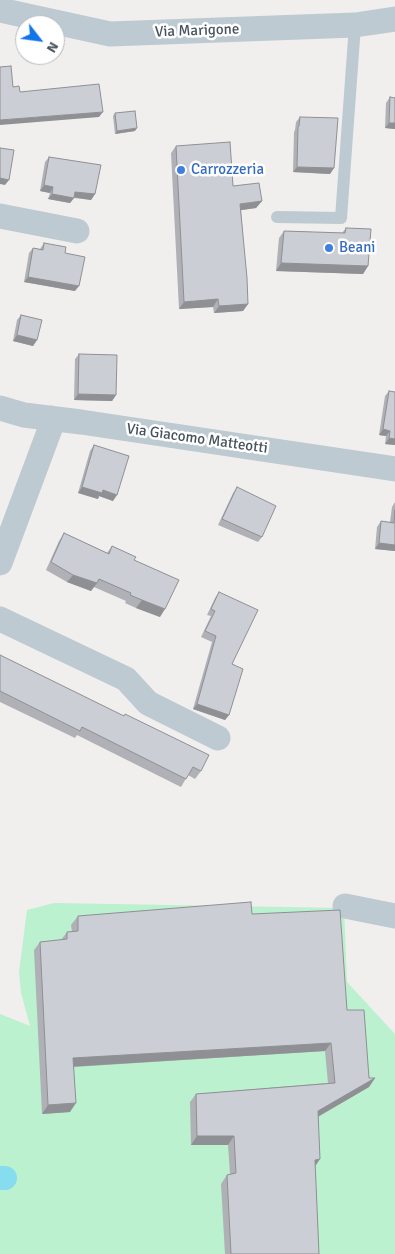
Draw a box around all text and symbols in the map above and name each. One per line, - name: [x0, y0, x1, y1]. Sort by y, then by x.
- north arrow: [15, 15, 65, 65]
- street label: Via Marigone: [154, 21, 240, 41]
- text: N: [43, 39, 62, 56]
- place label: Carrozzeria: [191, 161, 264, 179]
- marker: Carrozzeria: [175, 164, 187, 176]
- place label: Beani: [339, 239, 375, 257]
- marker: Beani: [323, 242, 335, 254]
- street label: Via Giacomo Matteotti: [125, 420, 269, 458]

